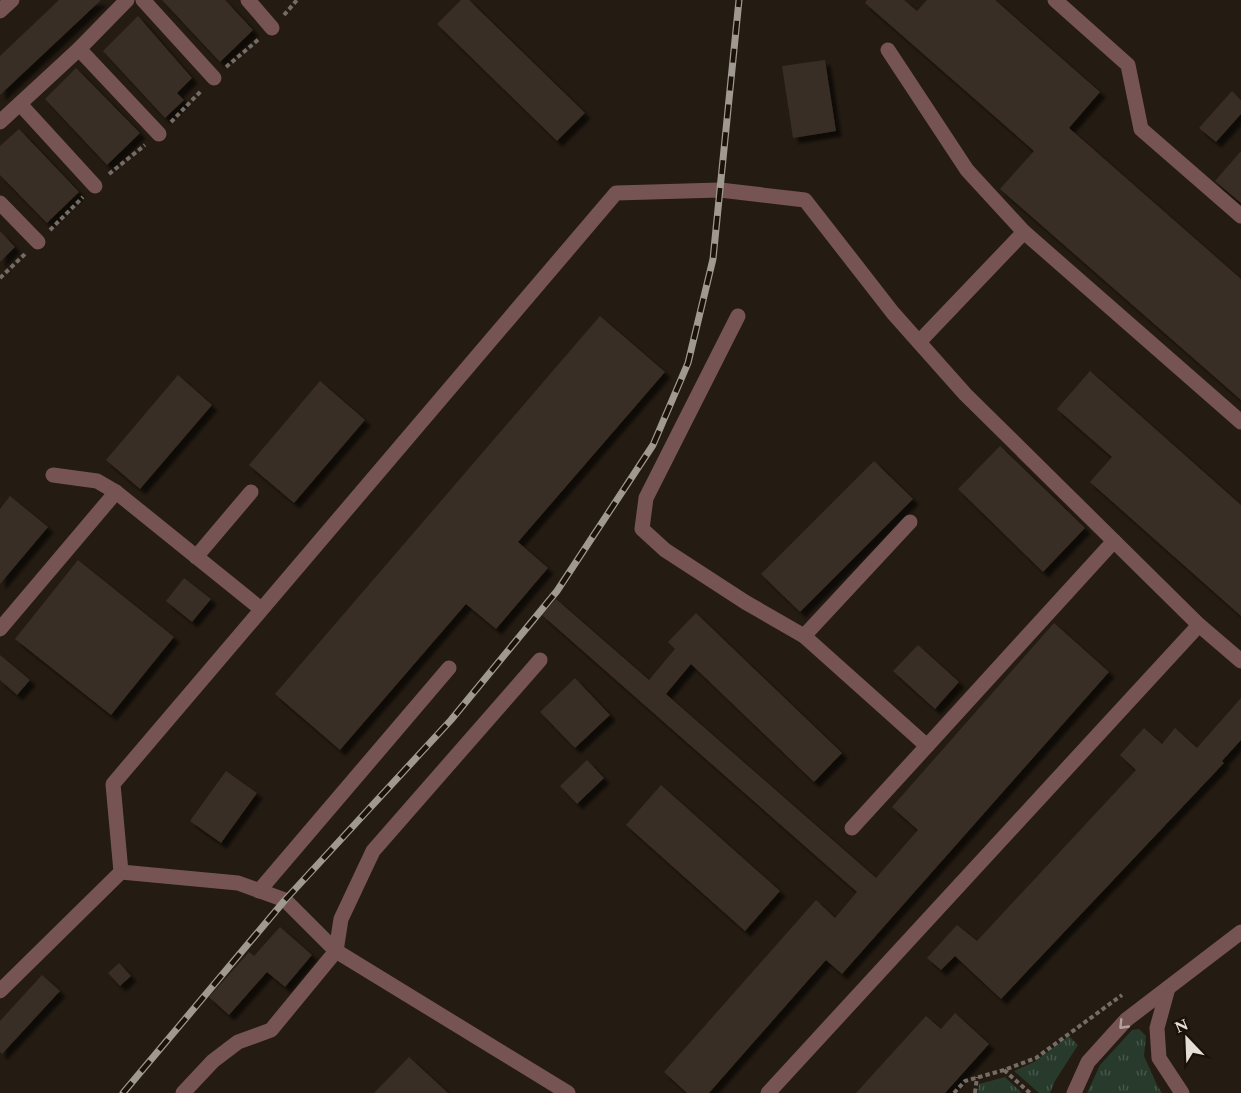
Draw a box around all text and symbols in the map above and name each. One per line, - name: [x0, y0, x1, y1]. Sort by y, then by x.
- north arrow: [1157, 1009, 1217, 1069]
- text: N: [1171, 1013, 1192, 1040]
- one-way arrow: [1119, 1017, 1130, 1028]

